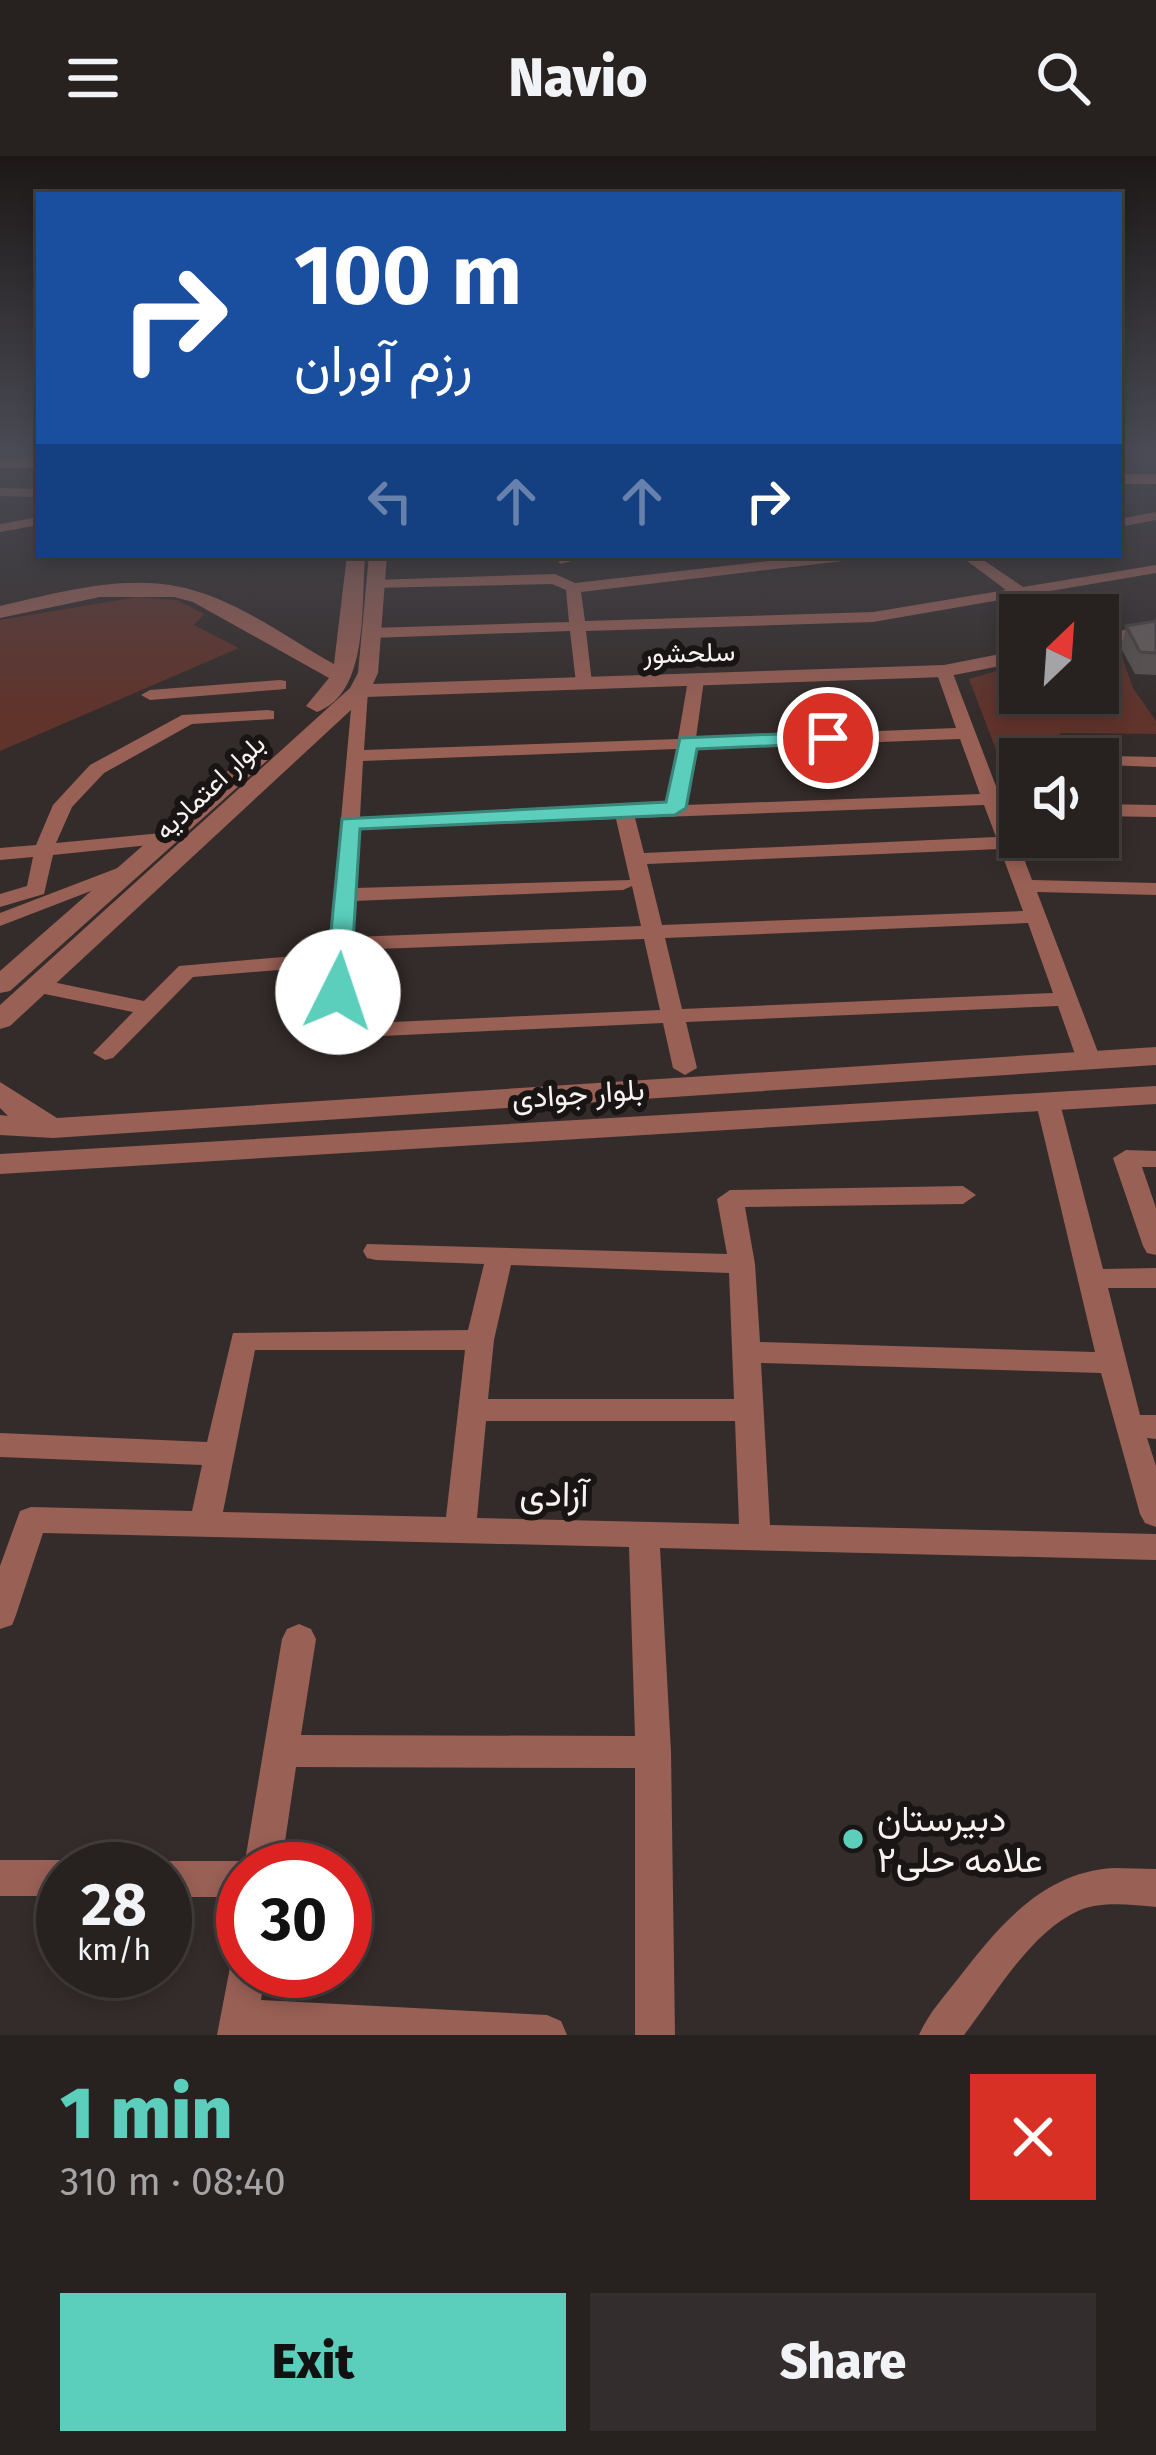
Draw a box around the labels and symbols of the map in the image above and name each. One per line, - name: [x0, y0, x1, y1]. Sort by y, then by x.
- north arrow: [999, 594, 1119, 714]
- street label: سلحشور: [641, 635, 736, 672]
- pin: [777, 687, 879, 789]
- street label: بلوار اعتمادیه: [148, 728, 272, 847]
- position arrow: [275, 929, 401, 1055]
- street label: بلوار جوادی: [510, 1071, 646, 1117]
- street label: آزادی: [519, 1471, 592, 1517]
- place label: دبیرستان علامه حلی۲: [877, 1797, 1043, 1882]
- marker: دبیرستان علامه حلی۲: [840, 1826, 866, 1852]
- speed limit sign: 30: [216, 1842, 372, 1998]

